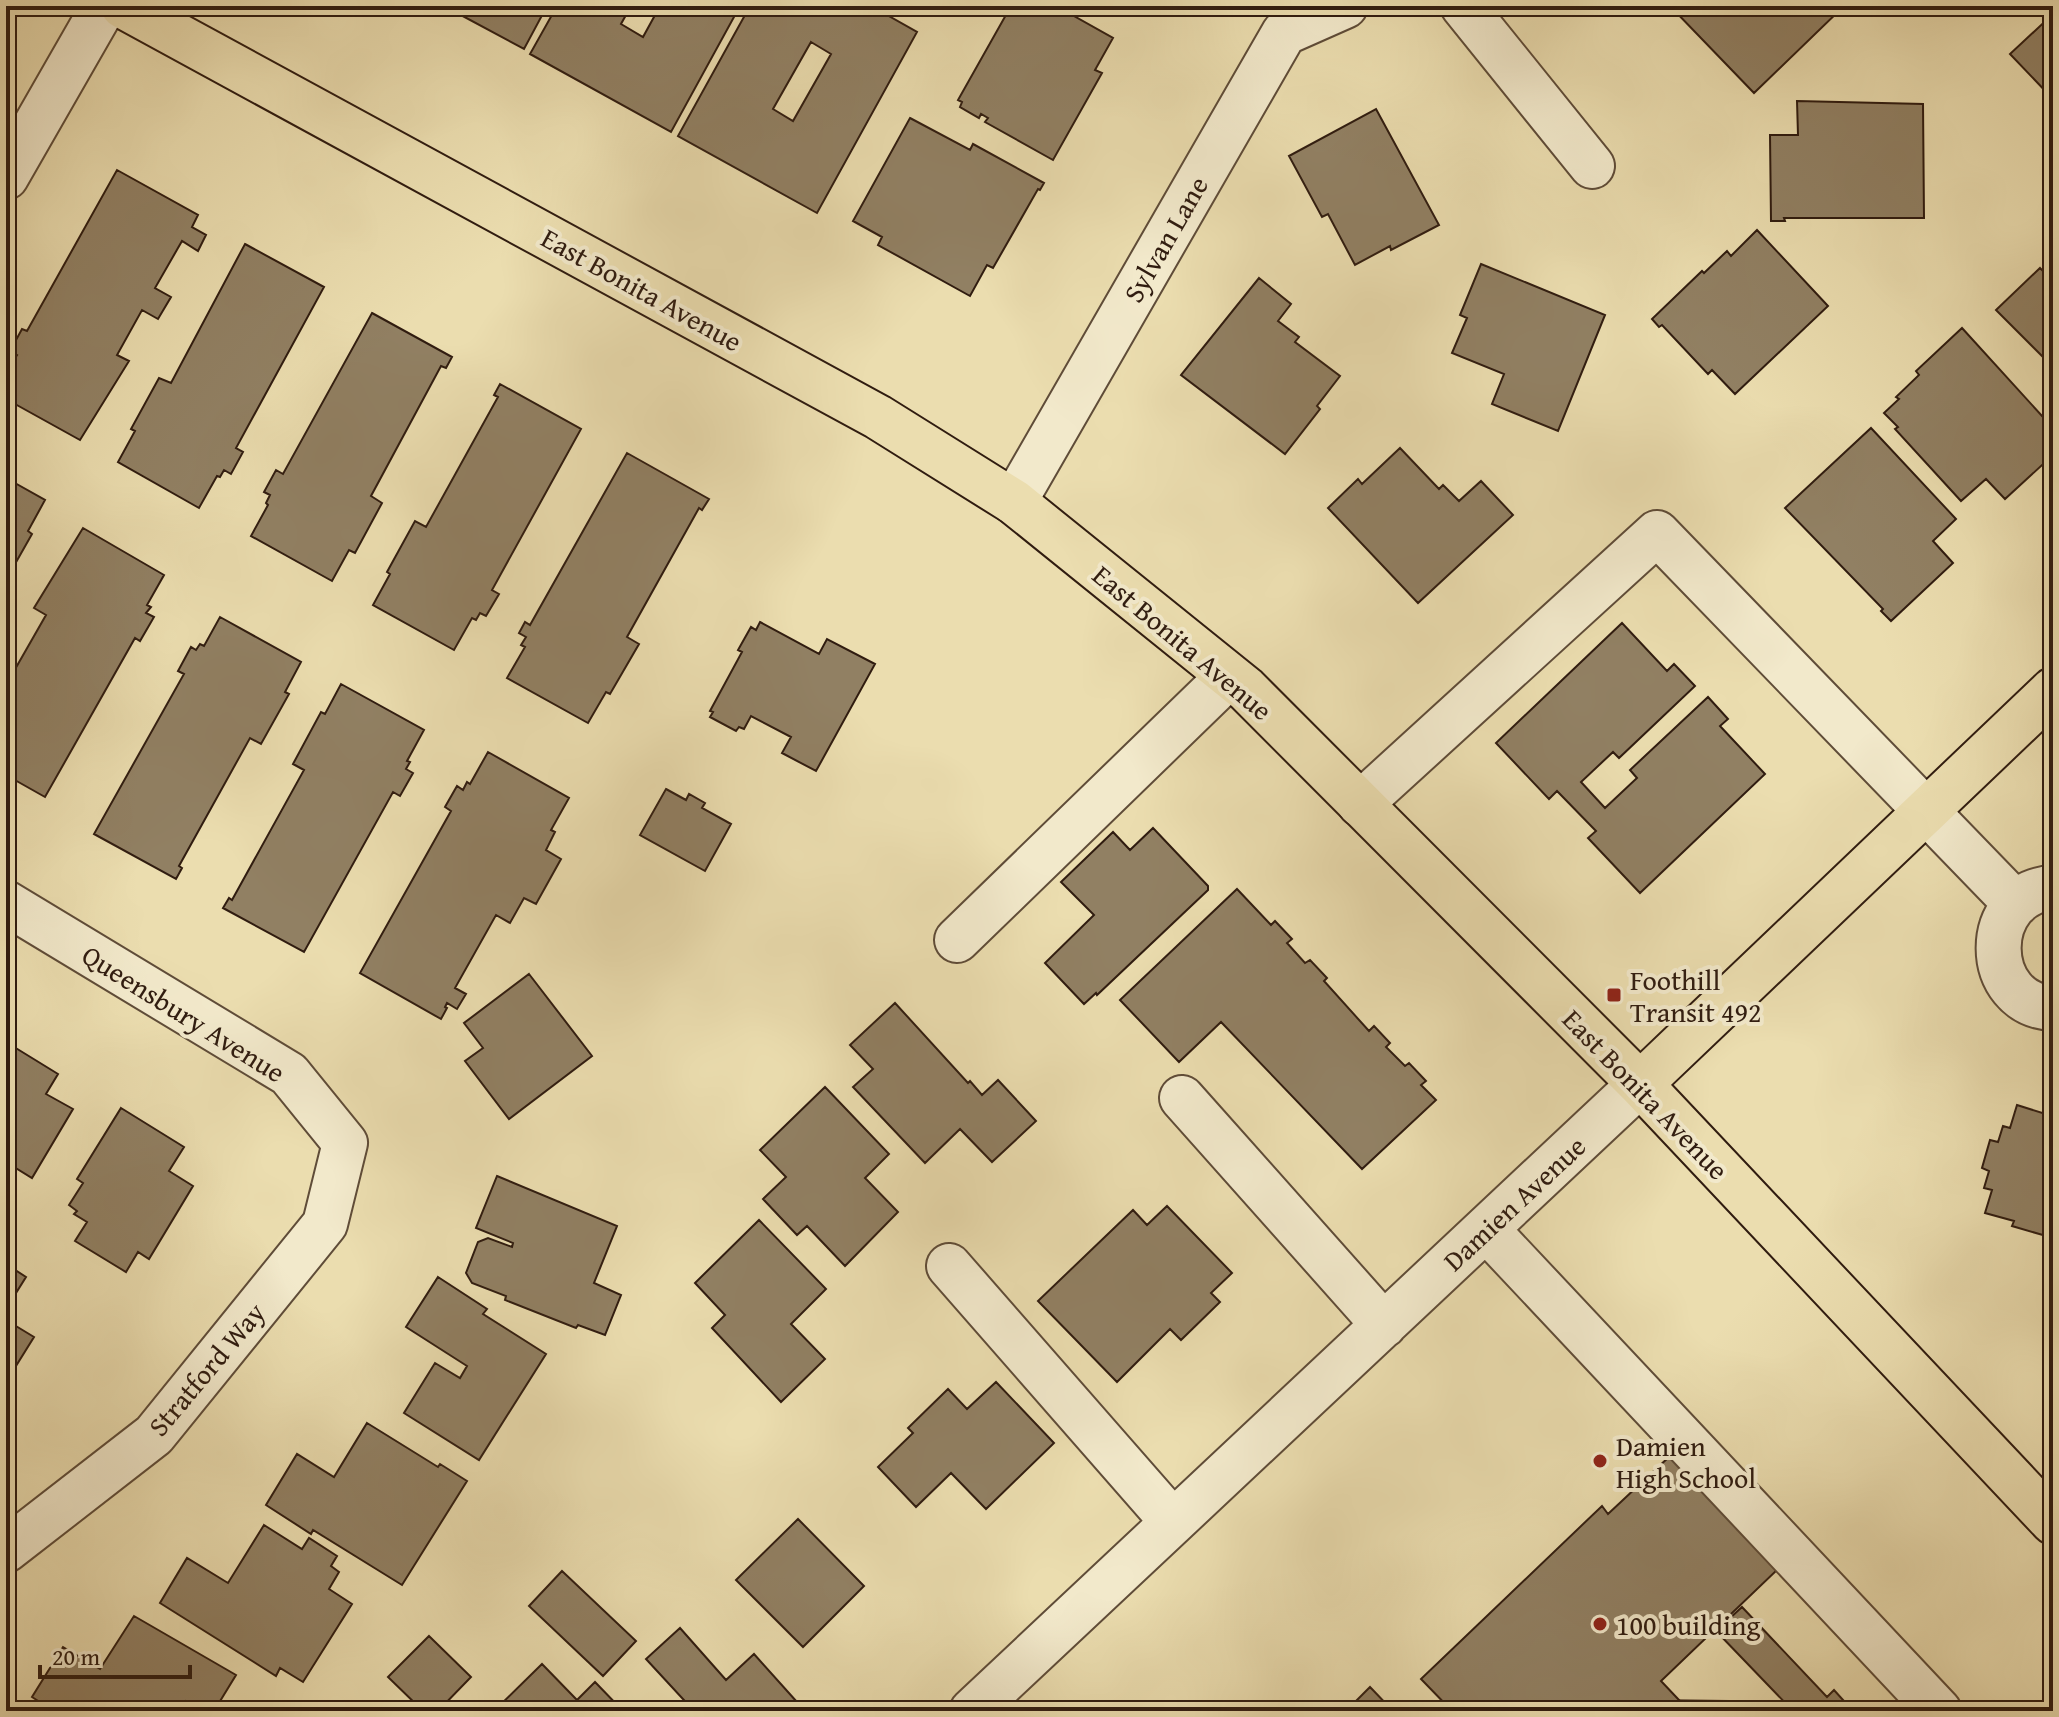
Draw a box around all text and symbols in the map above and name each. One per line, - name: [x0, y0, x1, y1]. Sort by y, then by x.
- street label: Sylvan Lane: [1112, 168, 1218, 310]
- street label: East Bonita Avenue: [534, 217, 750, 361]
- street label: East Bonita Avenue: [1084, 554, 1282, 730]
- street label: Queensbury Avenue: [75, 934, 293, 1092]
- place label: Foothill Transit 492: [1630, 959, 1761, 1032]
- marker: Foothill Transit 492: [1605, 986, 1623, 1004]
- street label: East Bonita Avenue: [1554, 999, 1738, 1189]
- street label: Damien Avenue: [1433, 1126, 1595, 1280]
- street label: Stratford Way: [138, 1293, 274, 1445]
- place label: Damien High School: [1616, 1425, 1756, 1498]
- marker: Damien High School: [1591, 1452, 1609, 1470]
- place label: 100 building: [1616, 1604, 1760, 1645]
- marker: 100 building: [1591, 1615, 1609, 1633]
- scale bar: [40, 1629, 190, 1679]
- text: 20 m: [52, 1639, 100, 1674]

